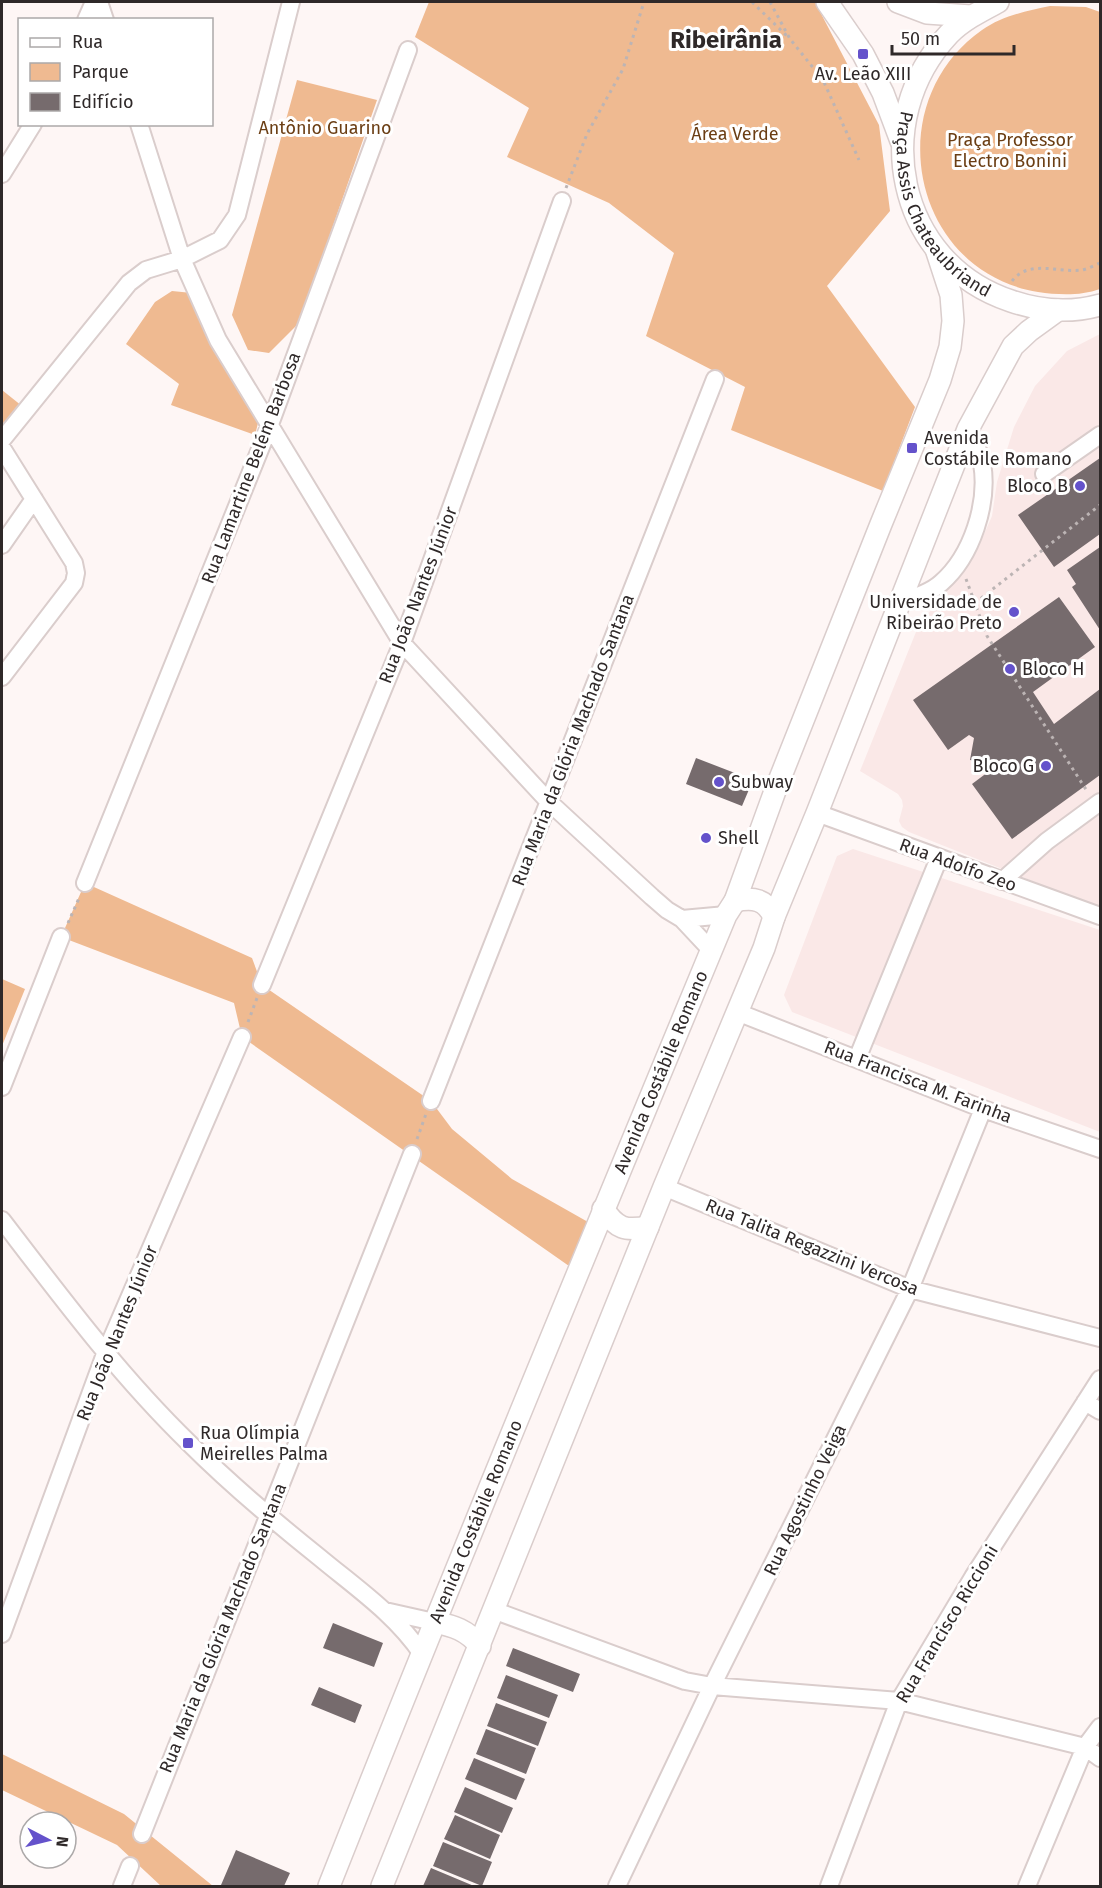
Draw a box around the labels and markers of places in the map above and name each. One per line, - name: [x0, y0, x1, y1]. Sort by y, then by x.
- marker: Av. Leão XIII: [856, 47, 870, 61]
- place label: Av. Leão XIII: [815, 63, 911, 85]
- place label: Avenida Costábile Romano: [924, 427, 1072, 470]
- marker: Avenida Costábile Romano: [905, 441, 919, 455]
- place label: Bloco B: [1007, 475, 1068, 497]
- marker: Bloco B: [1073, 479, 1087, 493]
- place label: Universidade de Ribeirão Preto: [869, 591, 1002, 634]
- marker: Universidade de Ribeirão Preto: [1007, 605, 1021, 619]
- place label: Bloco H: [1022, 658, 1084, 680]
- marker: Bloco H: [1003, 662, 1017, 676]
- place label: Bloco G: [972, 755, 1034, 777]
- marker: Bloco G: [1039, 759, 1053, 773]
- place label: Subway: [731, 771, 793, 793]
- marker: Subway: [712, 775, 726, 789]
- place label: Shell: [718, 827, 759, 849]
- marker: Shell: [699, 831, 713, 845]
- place label: Rua Olímpia Meirelles Palma: [200, 1422, 328, 1465]
- marker: Rua Olímpia Meirelles Palma: [181, 1436, 195, 1450]

